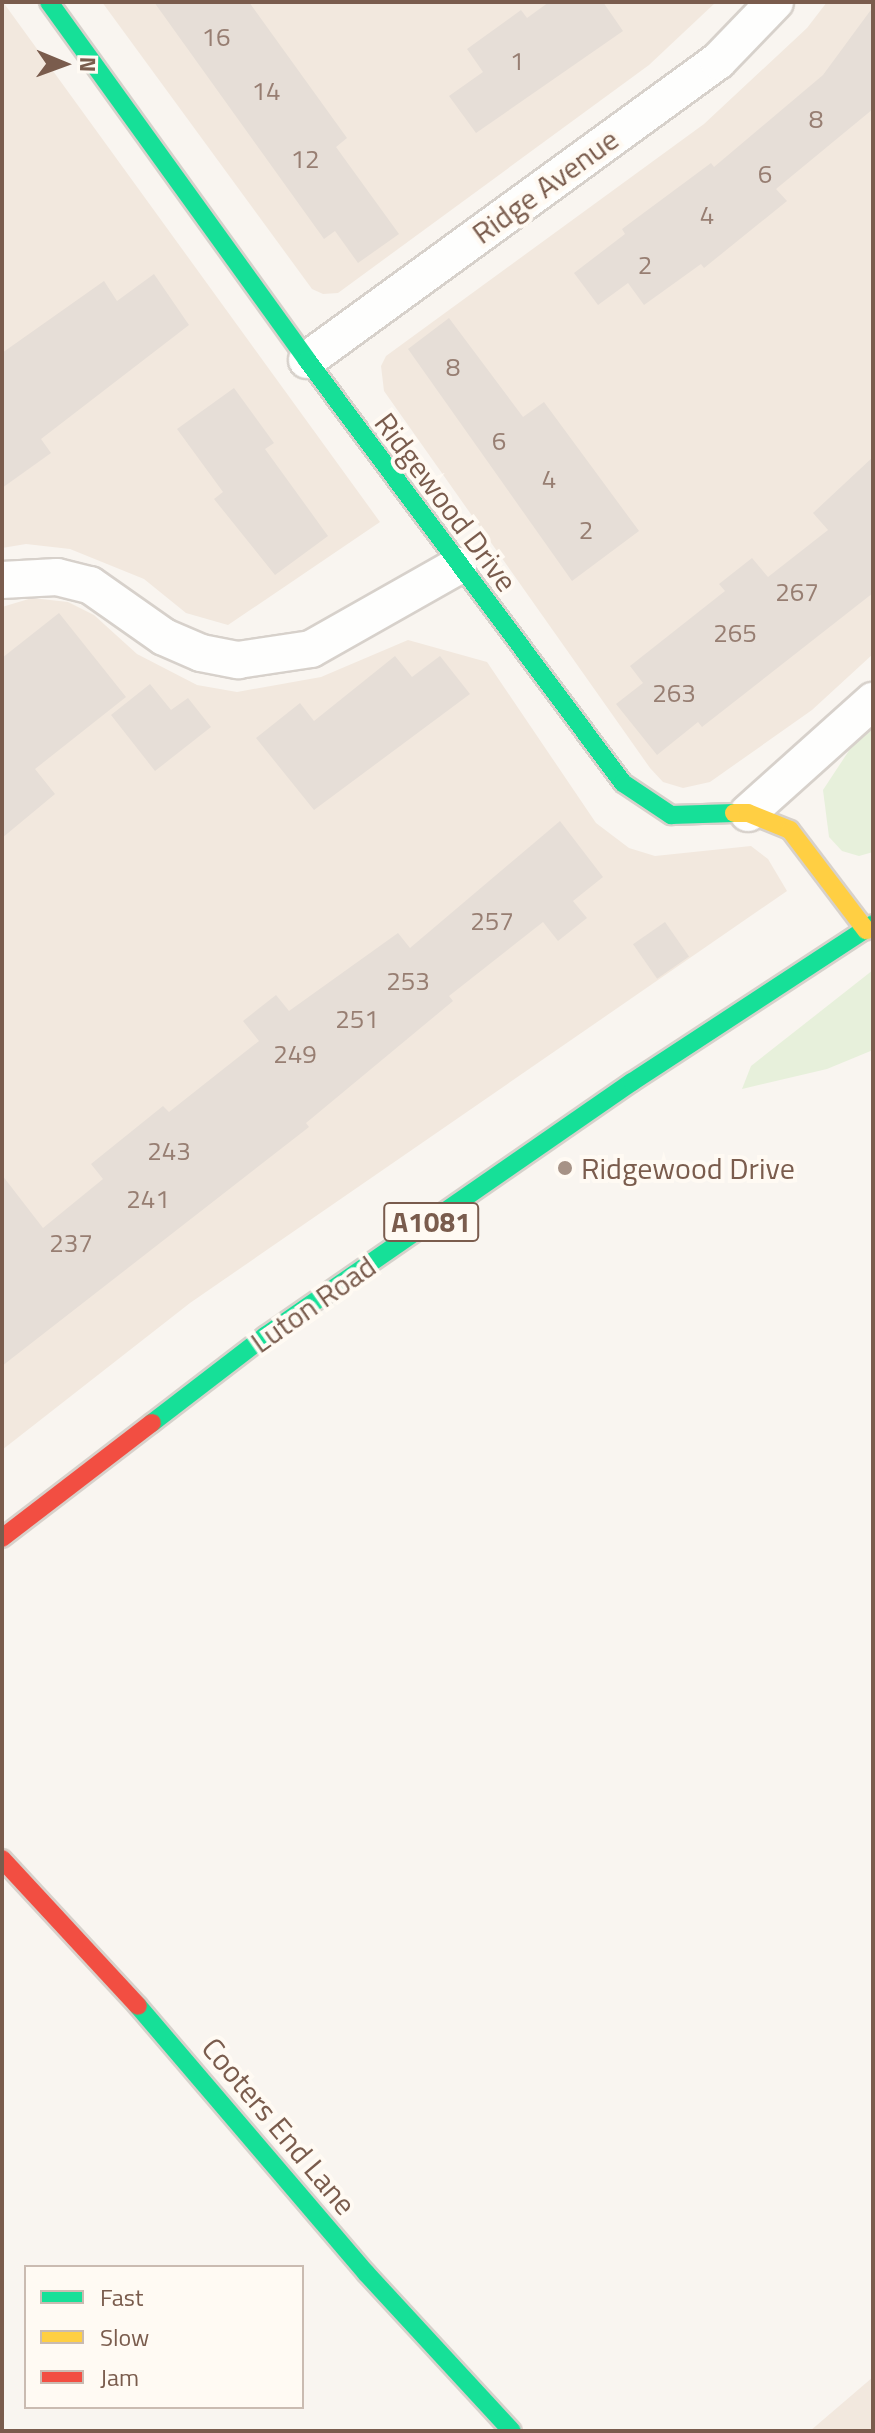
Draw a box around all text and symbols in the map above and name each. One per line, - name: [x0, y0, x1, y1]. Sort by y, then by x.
- house number: 16: [201, 21, 231, 53]
- north arrow: [24, 24, 104, 104]
- house number: 1: [510, 45, 524, 77]
- text: N: [71, 56, 105, 72]
- house number: 14: [251, 75, 281, 107]
- house number: 8: [809, 103, 823, 135]
- street label: Ridge Avenue: [465, 121, 625, 251]
- house number: 12: [290, 143, 320, 175]
- house number: 6: [758, 158, 772, 190]
- house number: 4: [700, 199, 714, 231]
- house number: 2: [638, 249, 652, 281]
- house number: 8: [446, 351, 460, 383]
- street label: Ridgewood Drive: [367, 406, 525, 598]
- house number: 6: [492, 425, 506, 457]
- house number: 4: [542, 463, 556, 495]
- house number: 2: [579, 514, 593, 546]
- house number: 267: [775, 576, 819, 608]
- house number: 265: [713, 617, 757, 649]
- house number: 263: [652, 677, 696, 709]
- house number: 257: [470, 905, 514, 937]
- house number: 253: [386, 965, 430, 997]
- house number: 251: [335, 1003, 379, 1035]
- house number: 249: [273, 1038, 317, 1070]
- house number: 243: [147, 1135, 191, 1167]
- place label: Ridgewood Drive: [581, 1150, 795, 1186]
- marker: Ridgewood Drive: [556, 1159, 574, 1177]
- house number: 241: [126, 1183, 170, 1215]
- road number: A1081: [383, 1198, 479, 1246]
- house number: 237: [49, 1227, 93, 1259]
- street label: Luton Road: [244, 1248, 382, 1360]
- street label: Cooters End Lane: [194, 2030, 364, 2222]
- legend: [24, 2265, 304, 2409]
- text: Fast: [100, 2279, 143, 2315]
- text: Slow: [100, 2319, 149, 2355]
- text: Jam: [100, 2359, 139, 2395]

